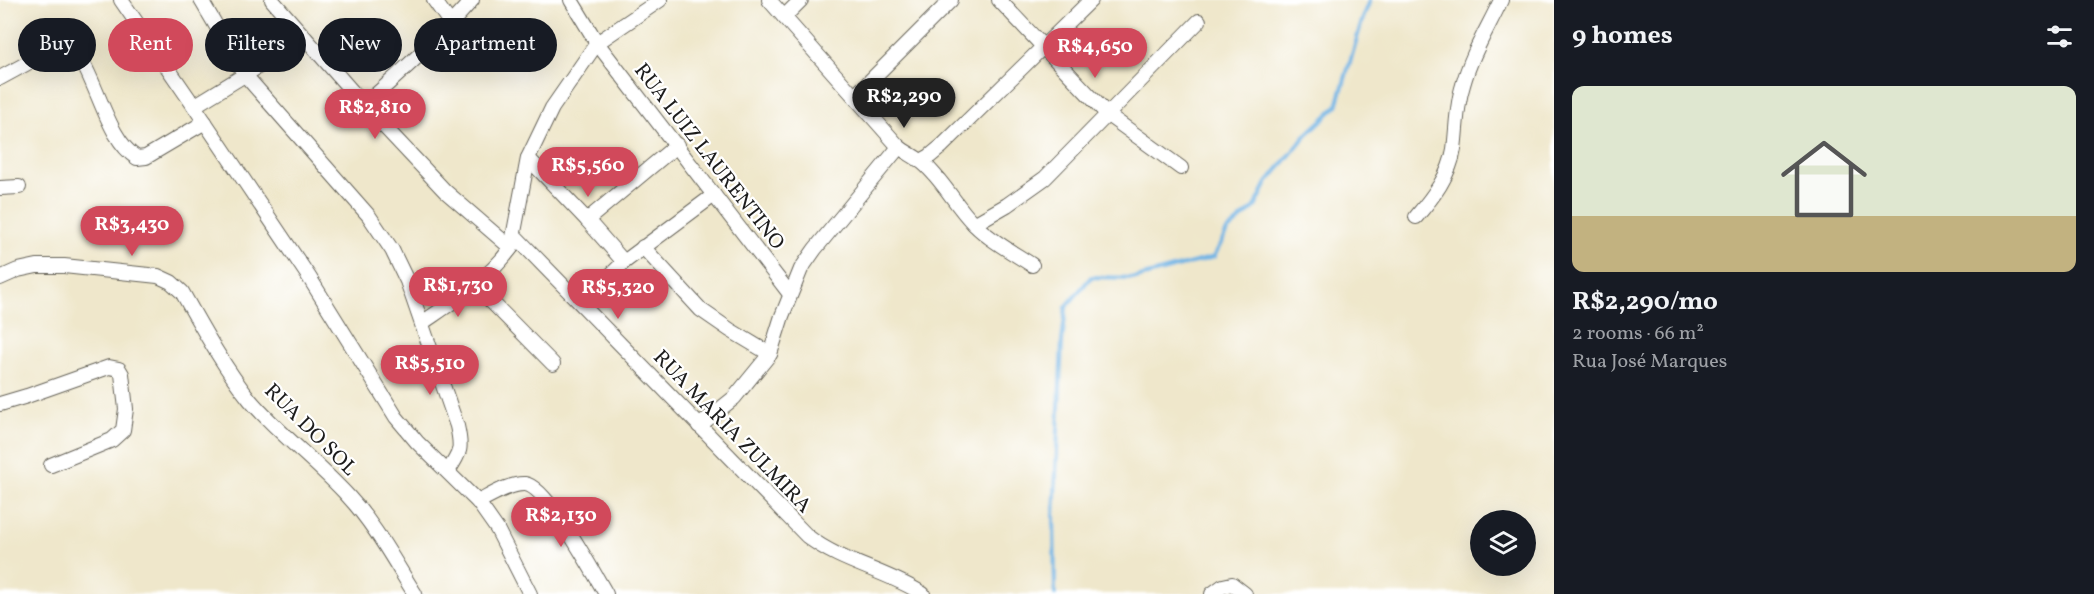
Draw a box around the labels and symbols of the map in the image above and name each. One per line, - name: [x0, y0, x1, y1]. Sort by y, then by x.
- pin: R$4,650: [1040, 28, 1150, 79]
- street label: RUA LUIZ LAURENTINO: [627, 57, 791, 256]
- pin: R$2,290: [849, 78, 959, 129]
- pin: R$2,810: [320, 89, 430, 140]
- pin: R$5,560: [533, 147, 643, 198]
- pin: R$3,430: [77, 206, 187, 257]
- pin: R$1,730: [403, 267, 513, 318]
- pin: R$5,320: [563, 269, 673, 320]
- street label: RUA MARIA ZULMIRA: [646, 344, 818, 520]
- pin: R$5,510: [375, 345, 485, 396]
- street label: RUA DO SOL: [257, 377, 363, 483]
- pin: R$2,130: [506, 497, 616, 548]

